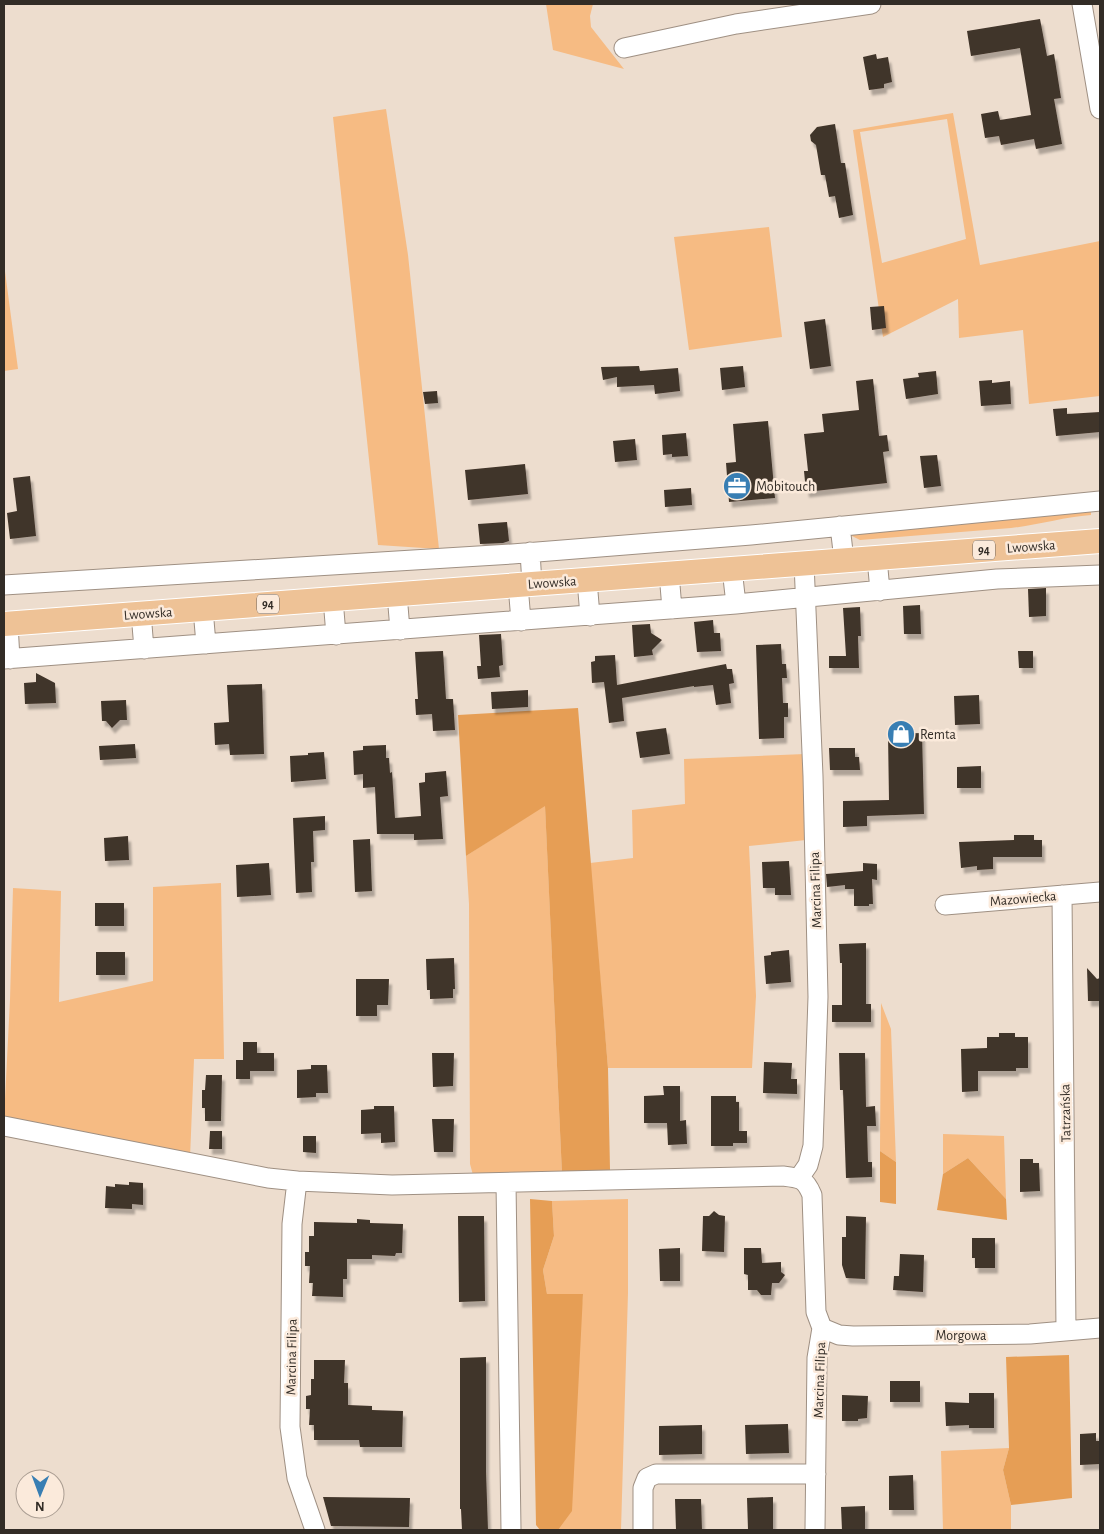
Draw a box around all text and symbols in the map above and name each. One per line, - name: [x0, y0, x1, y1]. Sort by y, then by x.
- office icon: Mobitouch: [722, 471, 752, 501]
- place label: Mobitouch: [756, 480, 815, 494]
- street label: Lwowska: [1006, 538, 1056, 556]
- road number: 94: [973, 540, 995, 560]
- street label: Lwowska: [527, 574, 577, 592]
- road number: 94: [257, 594, 279, 614]
- street label: Lwowska: [123, 605, 173, 623]
- shop icon: Remta: [886, 719, 916, 749]
- place label: Remta: [920, 728, 956, 742]
- street label: Marcina Filipa: [808, 851, 824, 928]
- street label: Mazowiecka: [989, 889, 1058, 909]
- street label: Tatrzańska: [1058, 1083, 1074, 1142]
- street label: Marcina Filipa: [284, 1318, 300, 1395]
- street label: Morgowa: [935, 1329, 987, 1343]
- street label: Marcina Filipa: [812, 1341, 828, 1418]
- north arrow: [15, 1469, 65, 1519]
- text: N: [35, 1499, 45, 1513]

